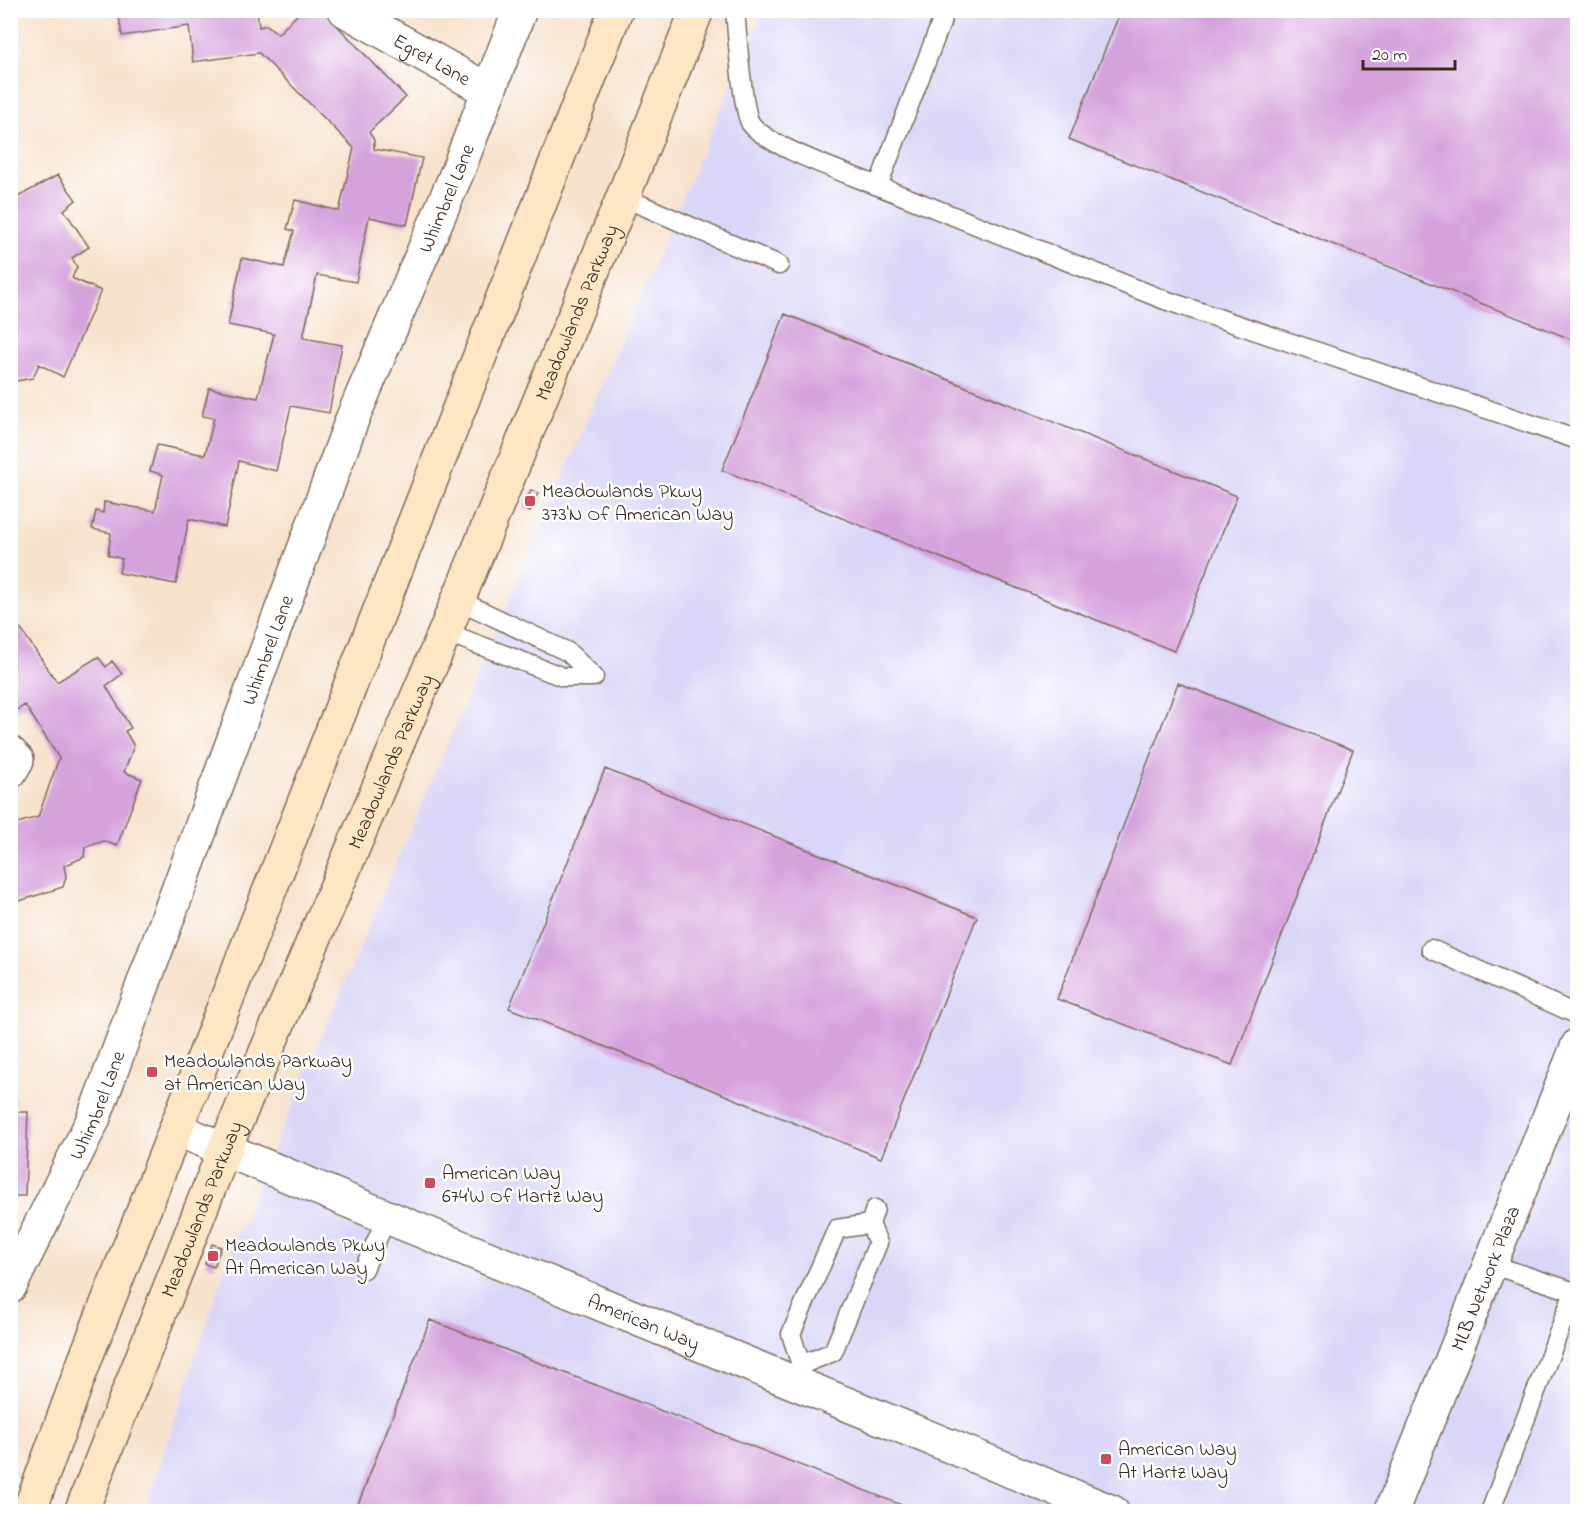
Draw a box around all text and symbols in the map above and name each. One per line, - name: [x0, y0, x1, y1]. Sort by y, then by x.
- street label: Egret Lane: [387, 28, 475, 95]
- scale bar: [1363, 33, 1454, 71]
- text: 20 m: [1372, 43, 1407, 69]
- street label: Whimbrel Lane: [413, 140, 484, 258]
- street label: Meadowlands Parkway: [529, 221, 627, 406]
- place label: Meadowlands Pkwy 373'N Of American Way: [542, 478, 733, 530]
- marker: Meadowlands Pkwy 373'N Of American Way: [523, 494, 537, 508]
- street label: Whimbrel Lane: [236, 591, 303, 710]
- street label: Meadowlands Parkway: [342, 670, 442, 854]
- street label: Whimbrel Lane: [63, 1047, 134, 1165]
- place label: Meadowlands Parkway at American Way: [164, 1048, 352, 1100]
- marker: Meadowlands Parkway at American Way: [145, 1065, 159, 1079]
- street label: Meadowlands Parkway: [155, 1117, 252, 1303]
- place label: American Way 674'W Of Hartz Way: [442, 1160, 603, 1212]
- marker: American Way 674'W Of Hartz Way: [423, 1176, 437, 1190]
- street label: MLB Network Plaza: [1445, 1202, 1529, 1356]
- place label: Meadowlands Pkwy At American Way: [225, 1232, 385, 1284]
- marker: Meadowlands Pkwy At American Way: [206, 1249, 220, 1263]
- street label: American Way: [583, 1288, 703, 1360]
- place label: American Way At Hartz Way: [1118, 1436, 1237, 1488]
- marker: American Way At Hartz Way: [1099, 1452, 1113, 1466]

